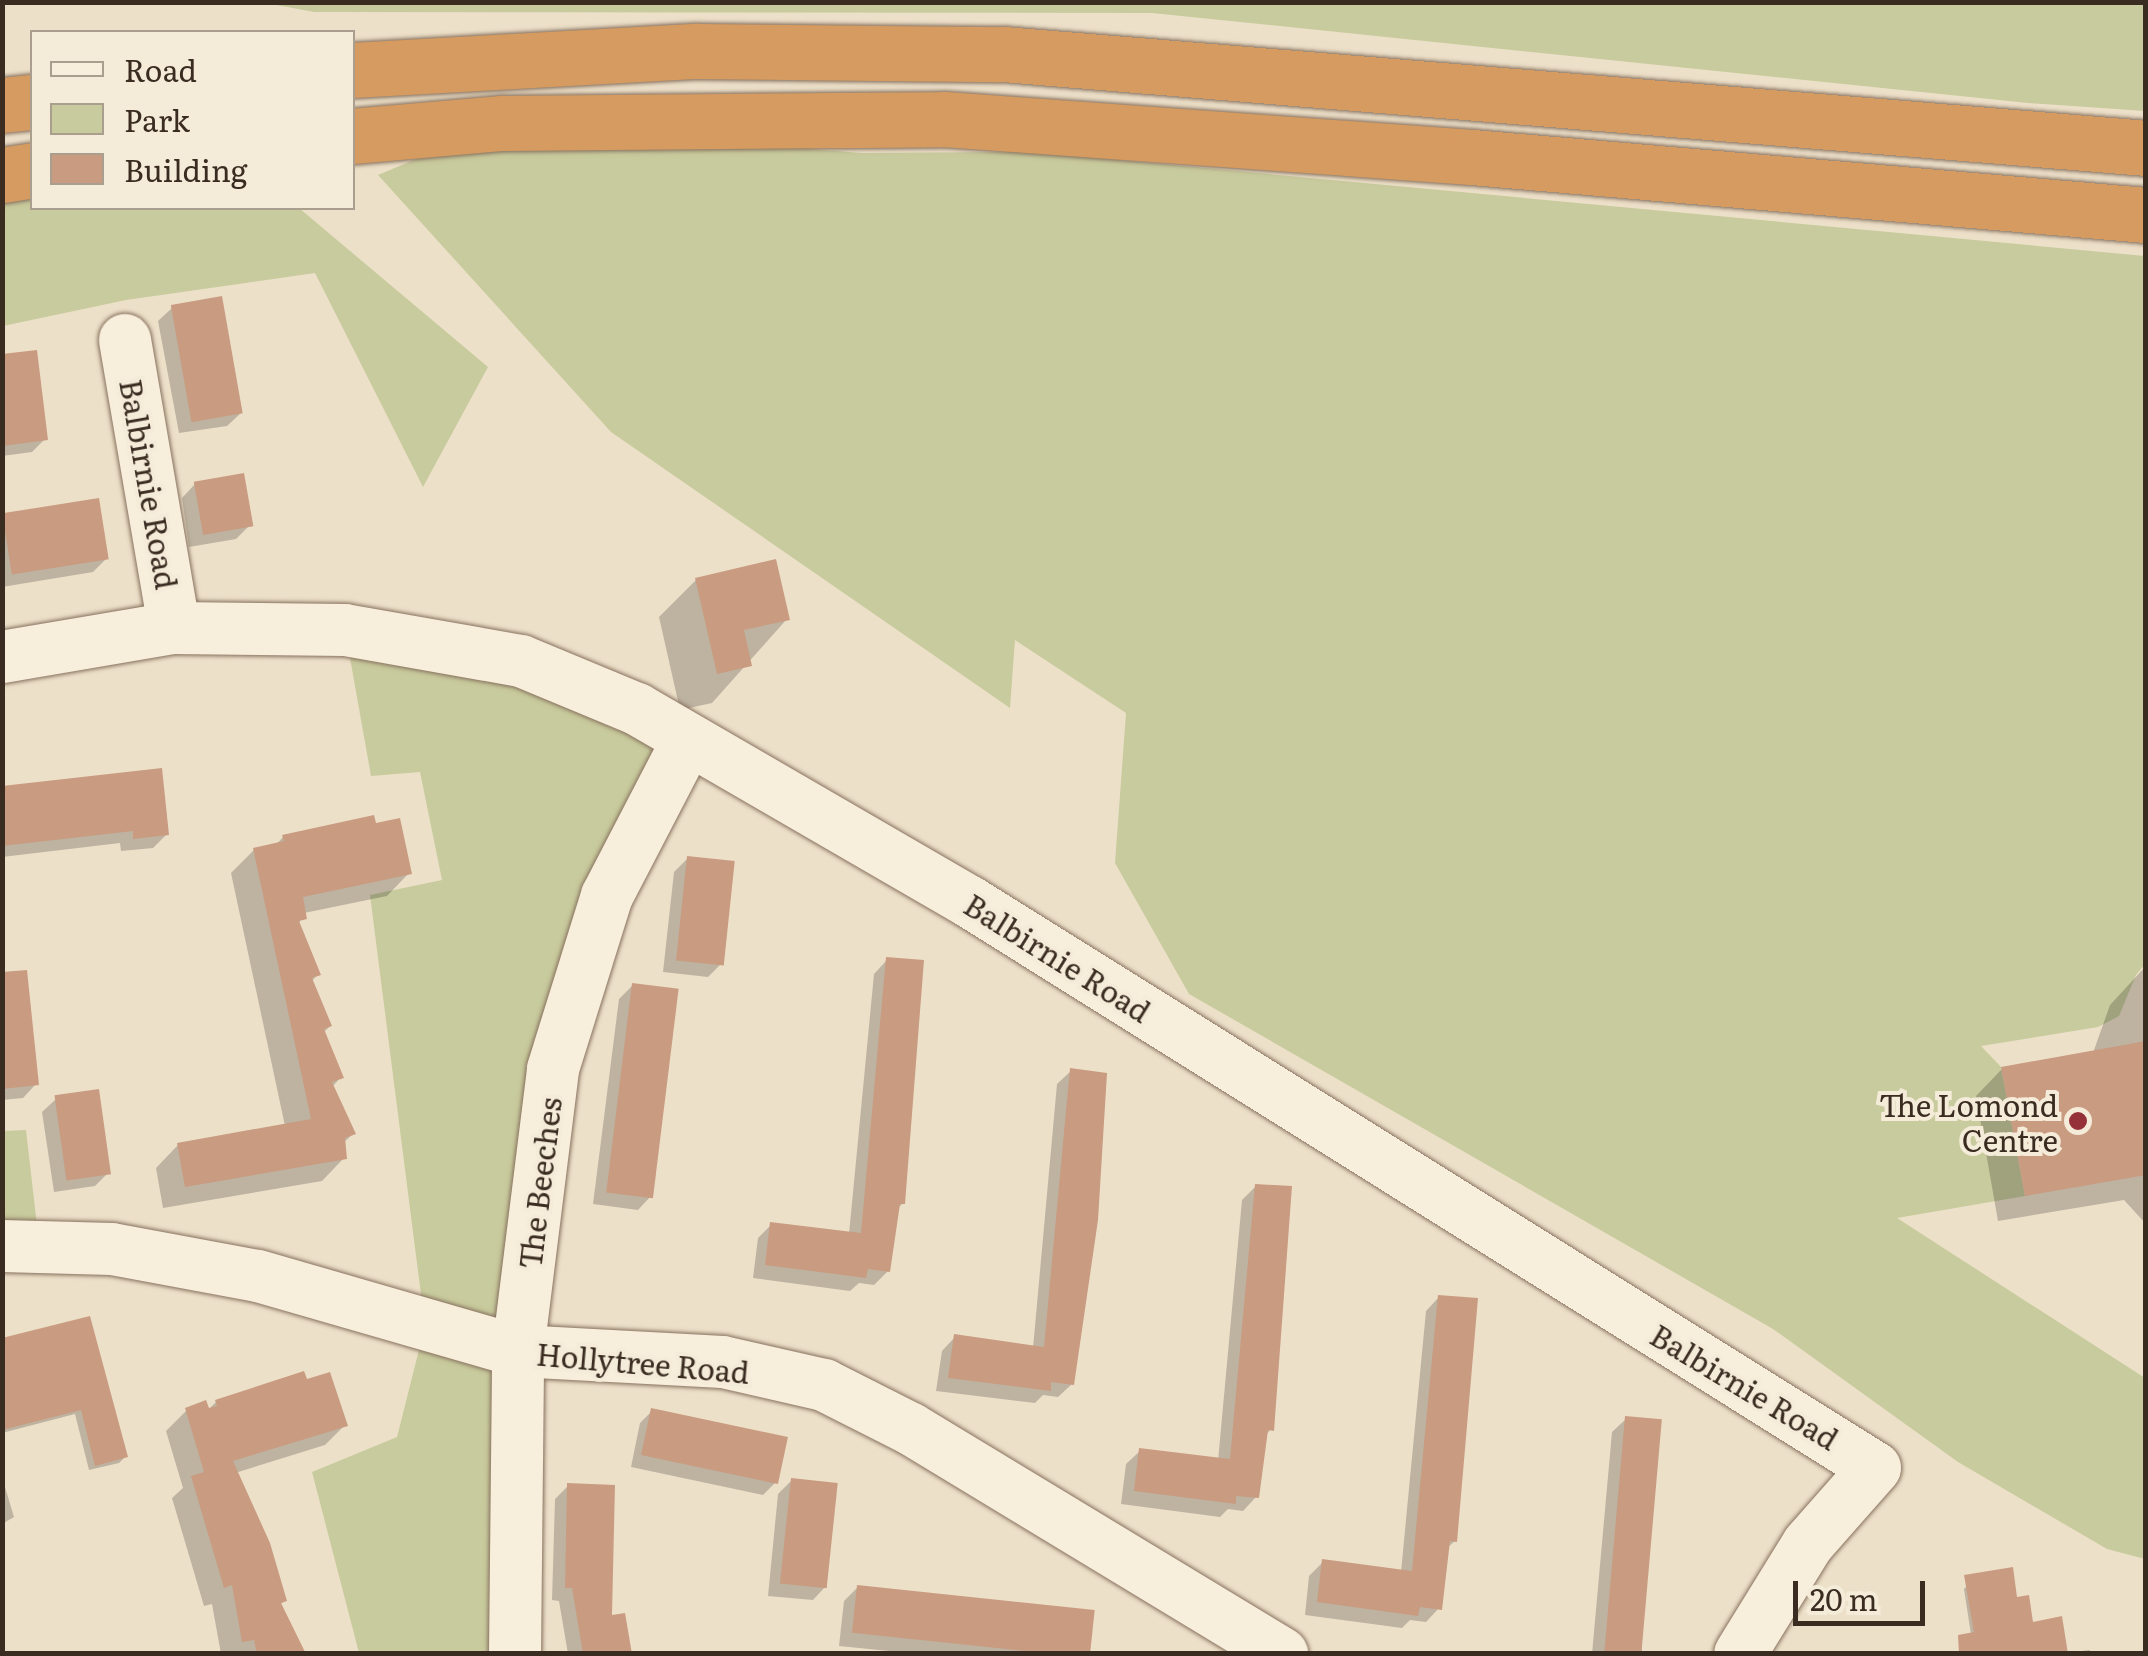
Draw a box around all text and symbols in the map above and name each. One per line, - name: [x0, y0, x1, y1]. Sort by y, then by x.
- legend: [30, 30, 355, 210]
- text: Road: [124, 47, 197, 91]
- text: Park: [124, 97, 190, 141]
- text: Building: [124, 147, 248, 191]
- street label: Balbirnie Road: [114, 376, 186, 592]
- street label: Balbirnie Road: [958, 885, 1158, 1029]
- place label: The Lomond Centre: [1879, 1086, 2058, 1156]
- street label: The Beeches: [511, 1095, 567, 1271]
- marker: The Lomond Centre: [2067, 1110, 2089, 1132]
- street label: Balbirnie Road: [1645, 1316, 1845, 1456]
- street label: Hollytree Road: [535, 1335, 751, 1389]
- scale bar: [1798, 1561, 1930, 1623]
- text: 20 m: [1810, 1576, 1878, 1620]

